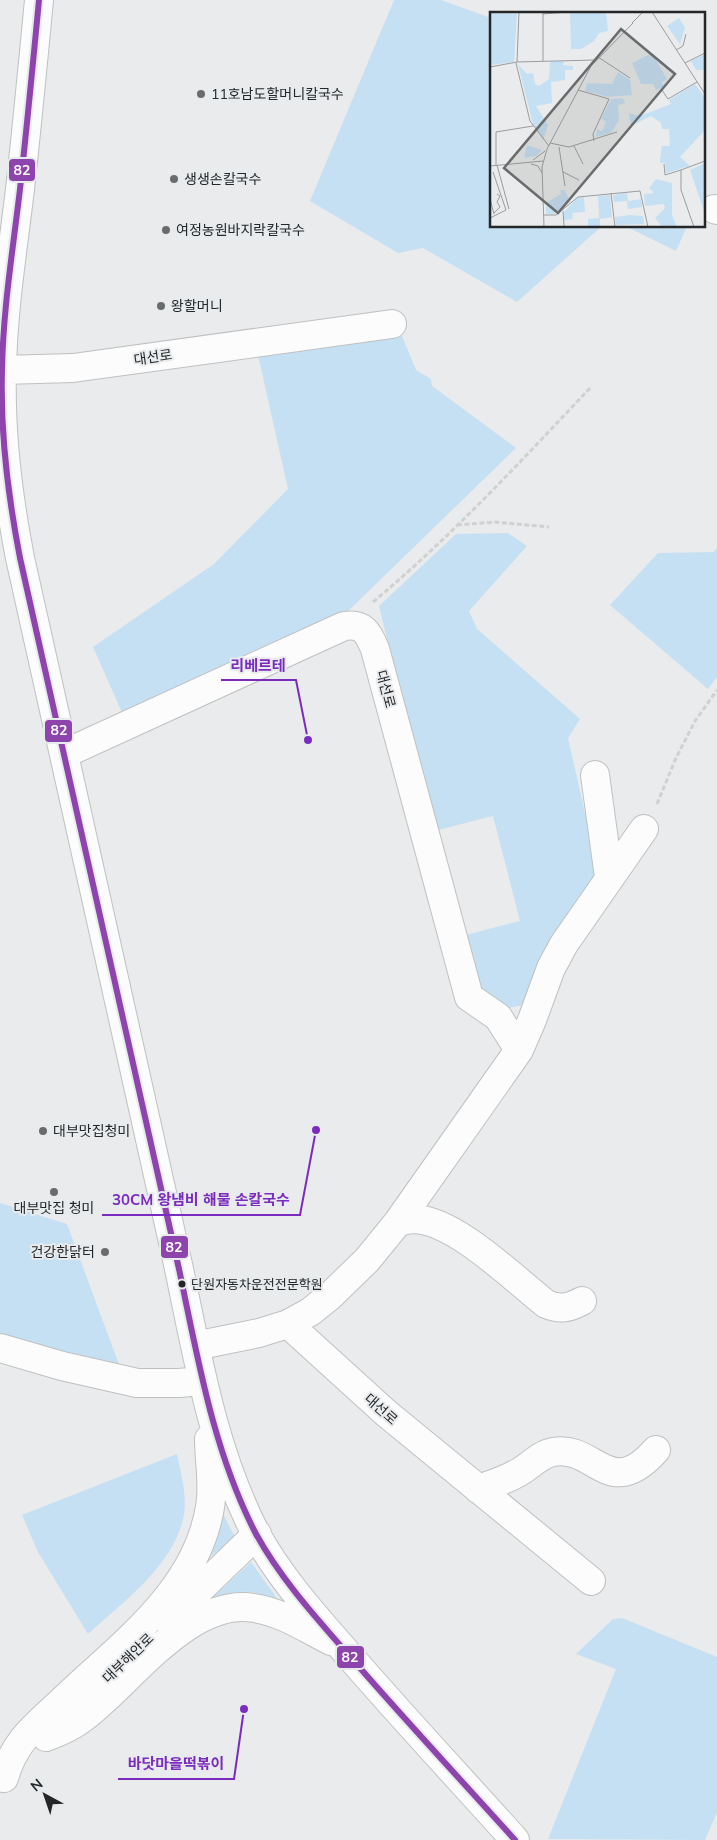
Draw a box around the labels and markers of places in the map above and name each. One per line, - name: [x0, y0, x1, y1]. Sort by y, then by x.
- place label: 11호남도할머니칼국수: [211, 85, 344, 103]
- marker: 11호남도할머니칼국수: [195, 88, 207, 100]
- place label: 생생손칼국수: [184, 170, 261, 188]
- marker: 생생손칼국수: [168, 173, 180, 185]
- place label: 여정농원바지락칼국수: [176, 221, 305, 239]
- marker: 여정농원바지락칼국수: [160, 224, 172, 236]
- place label: 왕할머니: [171, 297, 223, 315]
- marker: 왕할머니: [155, 300, 167, 312]
- callout: 리베르테: [221, 650, 296, 680]
- place label: 대부맛집청미: [53, 1122, 130, 1140]
- marker: 대부맛집청미: [37, 1125, 49, 1137]
- callout: 30CM 왕냄비 해물 손칼국수: [102, 1185, 300, 1215]
- marker: 대부맛집 청미: [48, 1186, 60, 1198]
- place label: 대부맛집 청미: [14, 1199, 94, 1217]
- place label: 건강한닭터: [31, 1243, 95, 1261]
- marker: 건강한닭터: [99, 1246, 111, 1258]
- place label: 단원자동차운전전문학원: [191, 1276, 323, 1292]
- marker: 단원자동차운전전문학원: [177, 1279, 187, 1289]
- callout: 바닷마을떡볶이: [118, 1749, 234, 1779]

